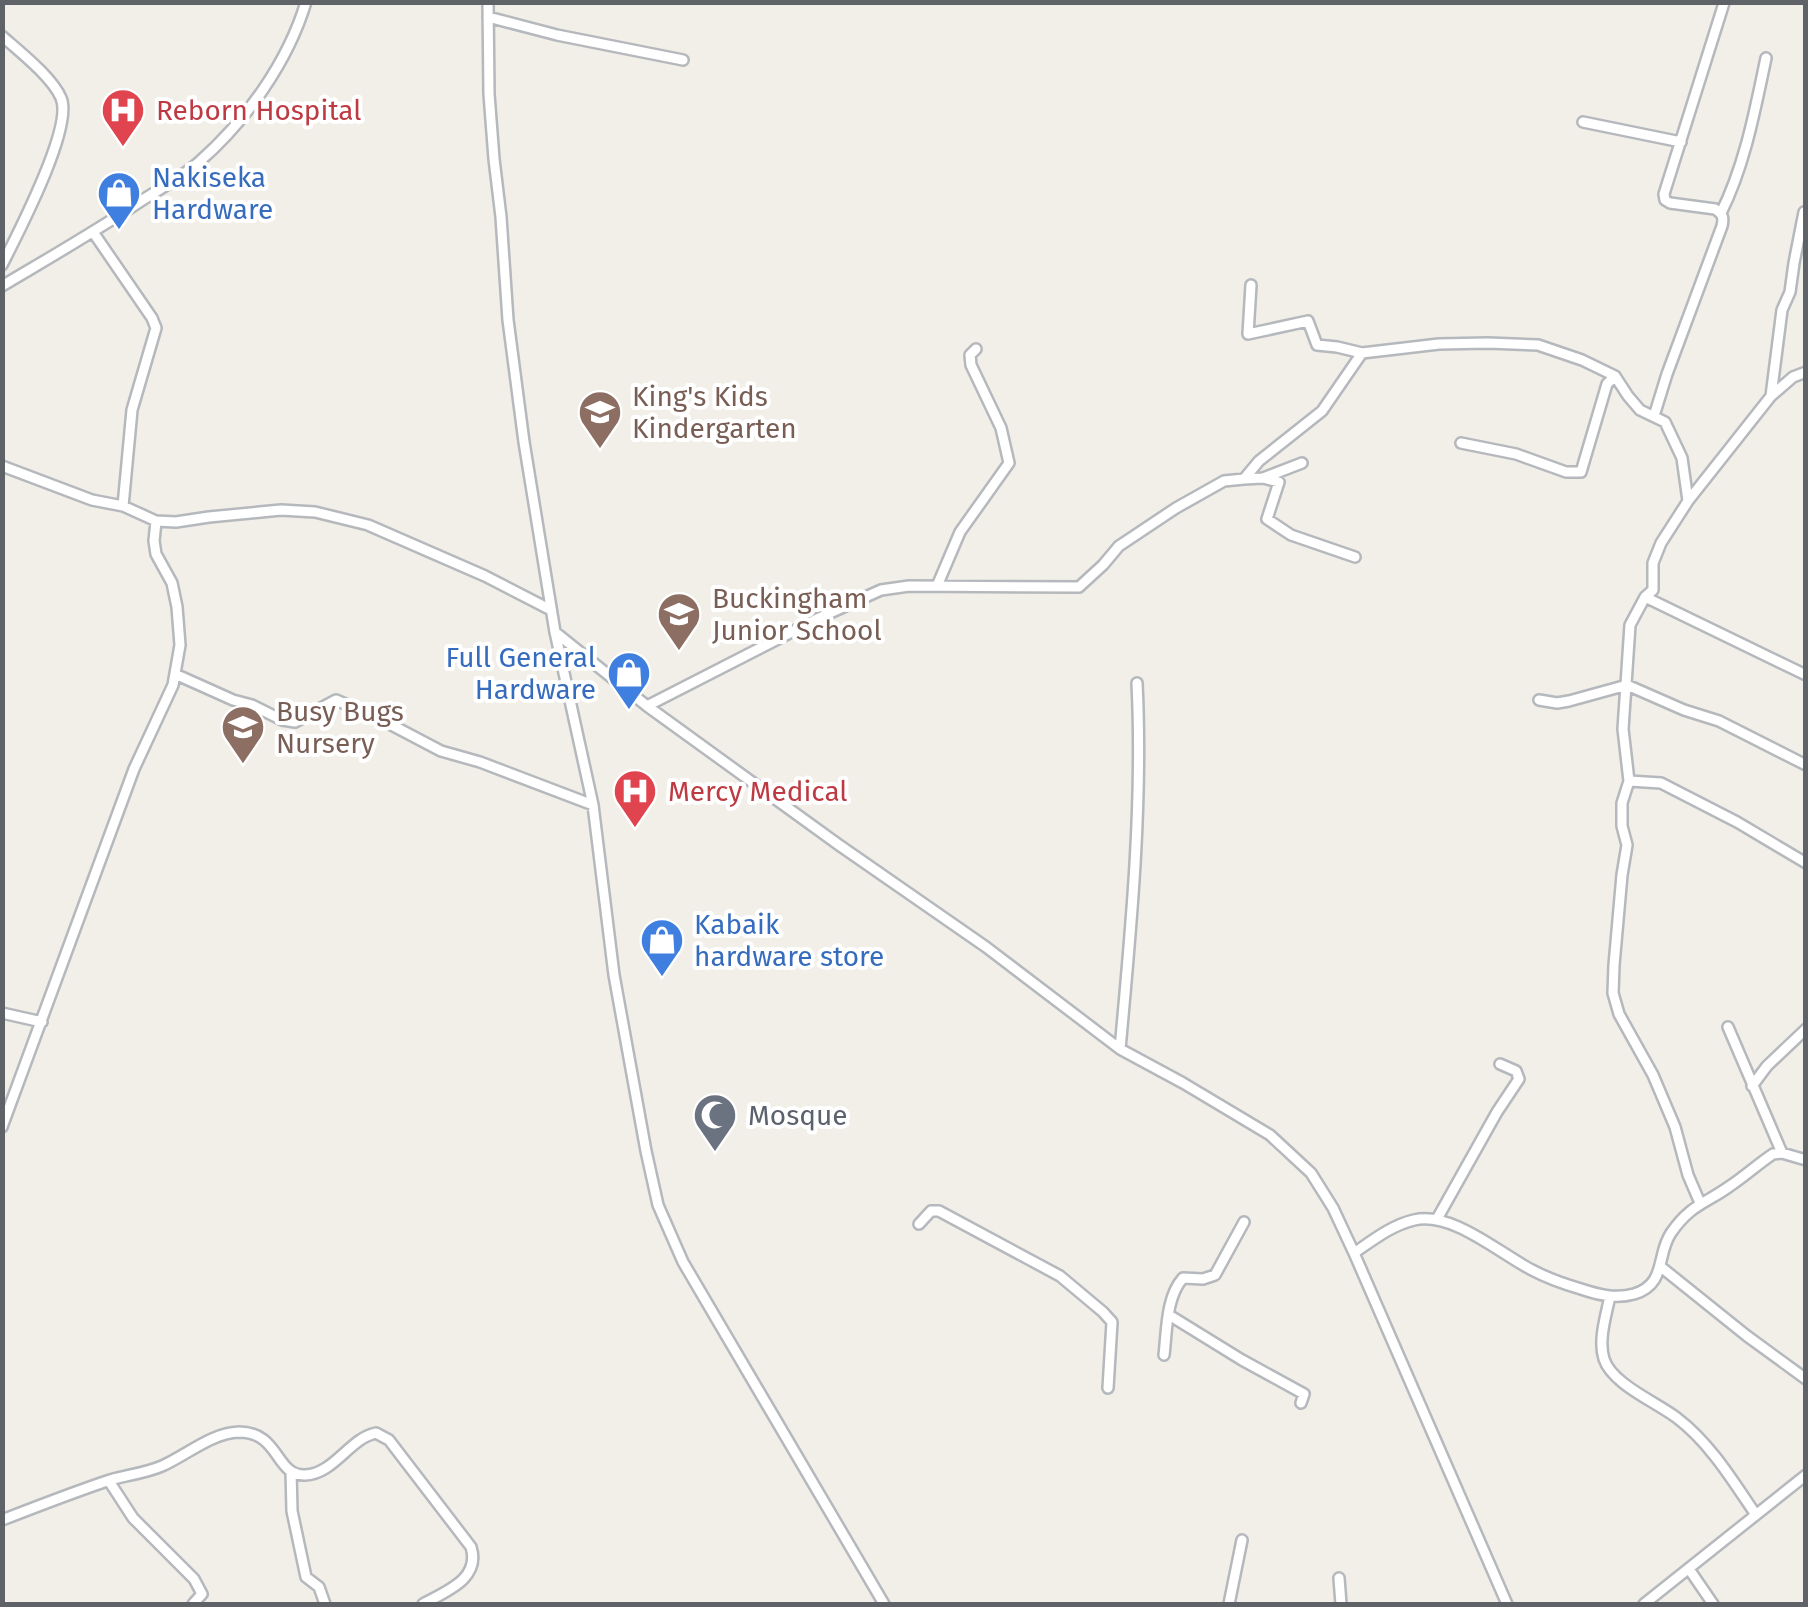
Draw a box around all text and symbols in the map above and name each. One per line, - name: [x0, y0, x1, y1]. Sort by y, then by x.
- hospital icon: Reborn Hospital: [100, 87, 146, 148]
- place label: Reborn Hospital: [156, 94, 361, 127]
- place label: Nakiseka Hardware: [152, 161, 273, 226]
- shop icon: Nakiseka Hardware: [96, 170, 142, 231]
- place label: King's Kids Kindergarten: [632, 380, 797, 445]
- school or university icon: King's Kids Kindergarten: [577, 389, 623, 450]
- place label: Buckingham Junior School: [712, 582, 882, 647]
- school or university icon: Buckingham Junior School: [656, 591, 702, 652]
- place label: Full General Hardware: [446, 641, 596, 706]
- shop icon: Full General Hardware: [606, 650, 652, 711]
- place label: Busy Bugs Nursery: [276, 695, 404, 760]
- school or university icon: Busy Bugs Nursery: [220, 704, 266, 765]
- hospital icon: Mercy Medical: [612, 768, 658, 829]
- place label: Mercy Medical: [668, 775, 848, 808]
- place label: Kabaik hardware store: [694, 908, 884, 973]
- shop icon: Kabaik hardware store: [639, 917, 685, 978]
- mosque icon: Mosque: [692, 1092, 738, 1153]
- place label: Mosque: [748, 1099, 848, 1132]

